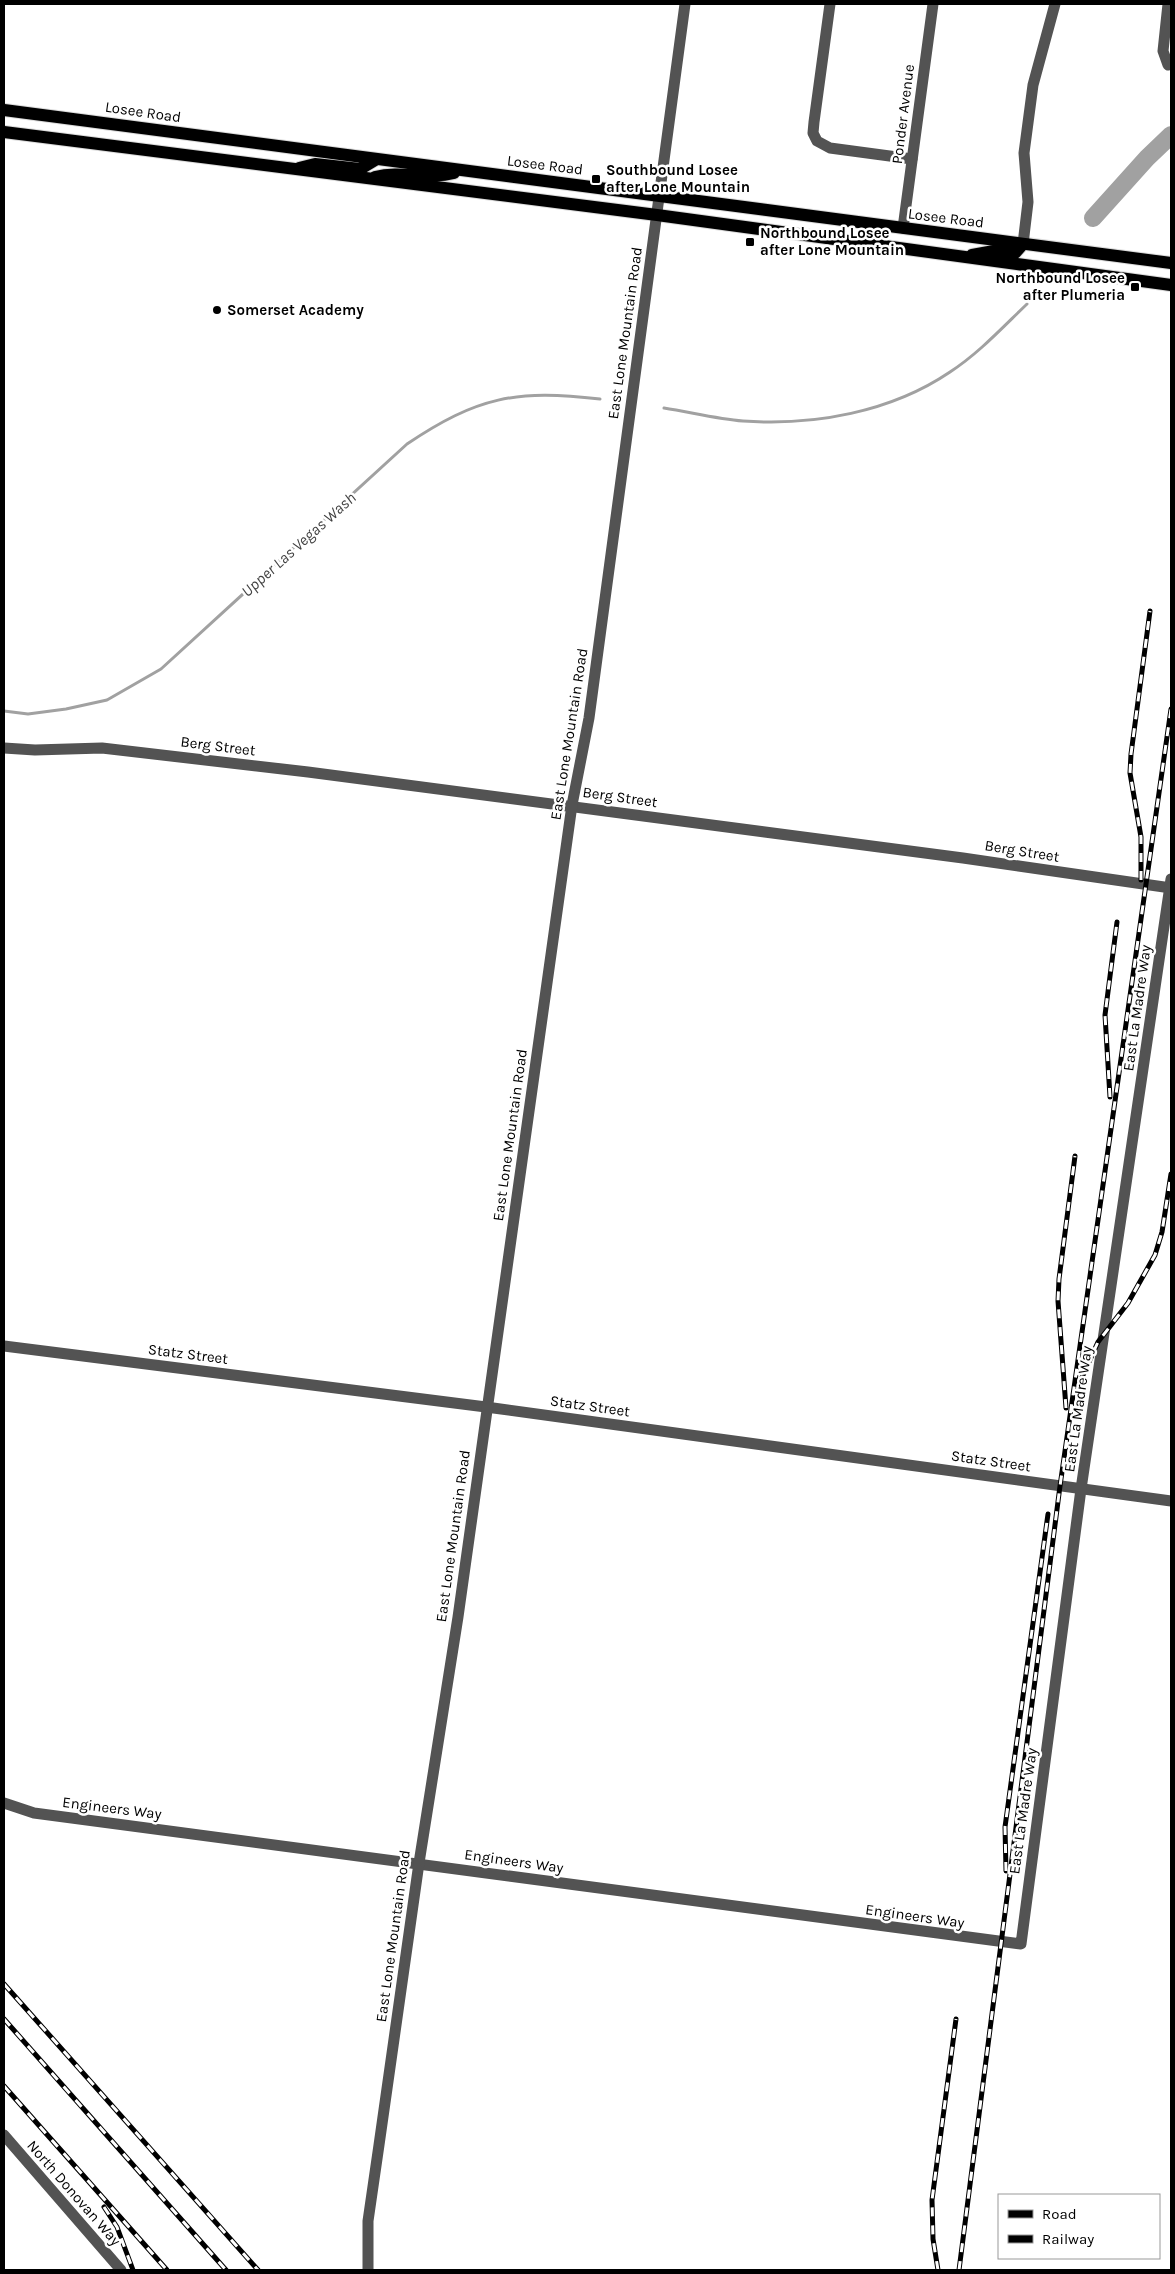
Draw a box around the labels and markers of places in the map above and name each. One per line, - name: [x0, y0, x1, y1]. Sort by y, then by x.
- place label: Southbound Losee after Lone Mountain: [606, 161, 750, 196]
- marker: Southbound Losee after Lone Mountain: [590, 173, 602, 185]
- place label: Northbound Losee after Lone Mountain: [760, 224, 904, 259]
- marker: Northbound Losee after Lone Mountain: [744, 236, 756, 248]
- place label: Northbound Losee after Plumeria: [995, 269, 1125, 304]
- marker: Northbound Losee after Plumeria: [1129, 281, 1141, 293]
- place label: Somerset Academy: [227, 301, 364, 319]
- marker: Somerset Academy: [211, 304, 223, 316]

